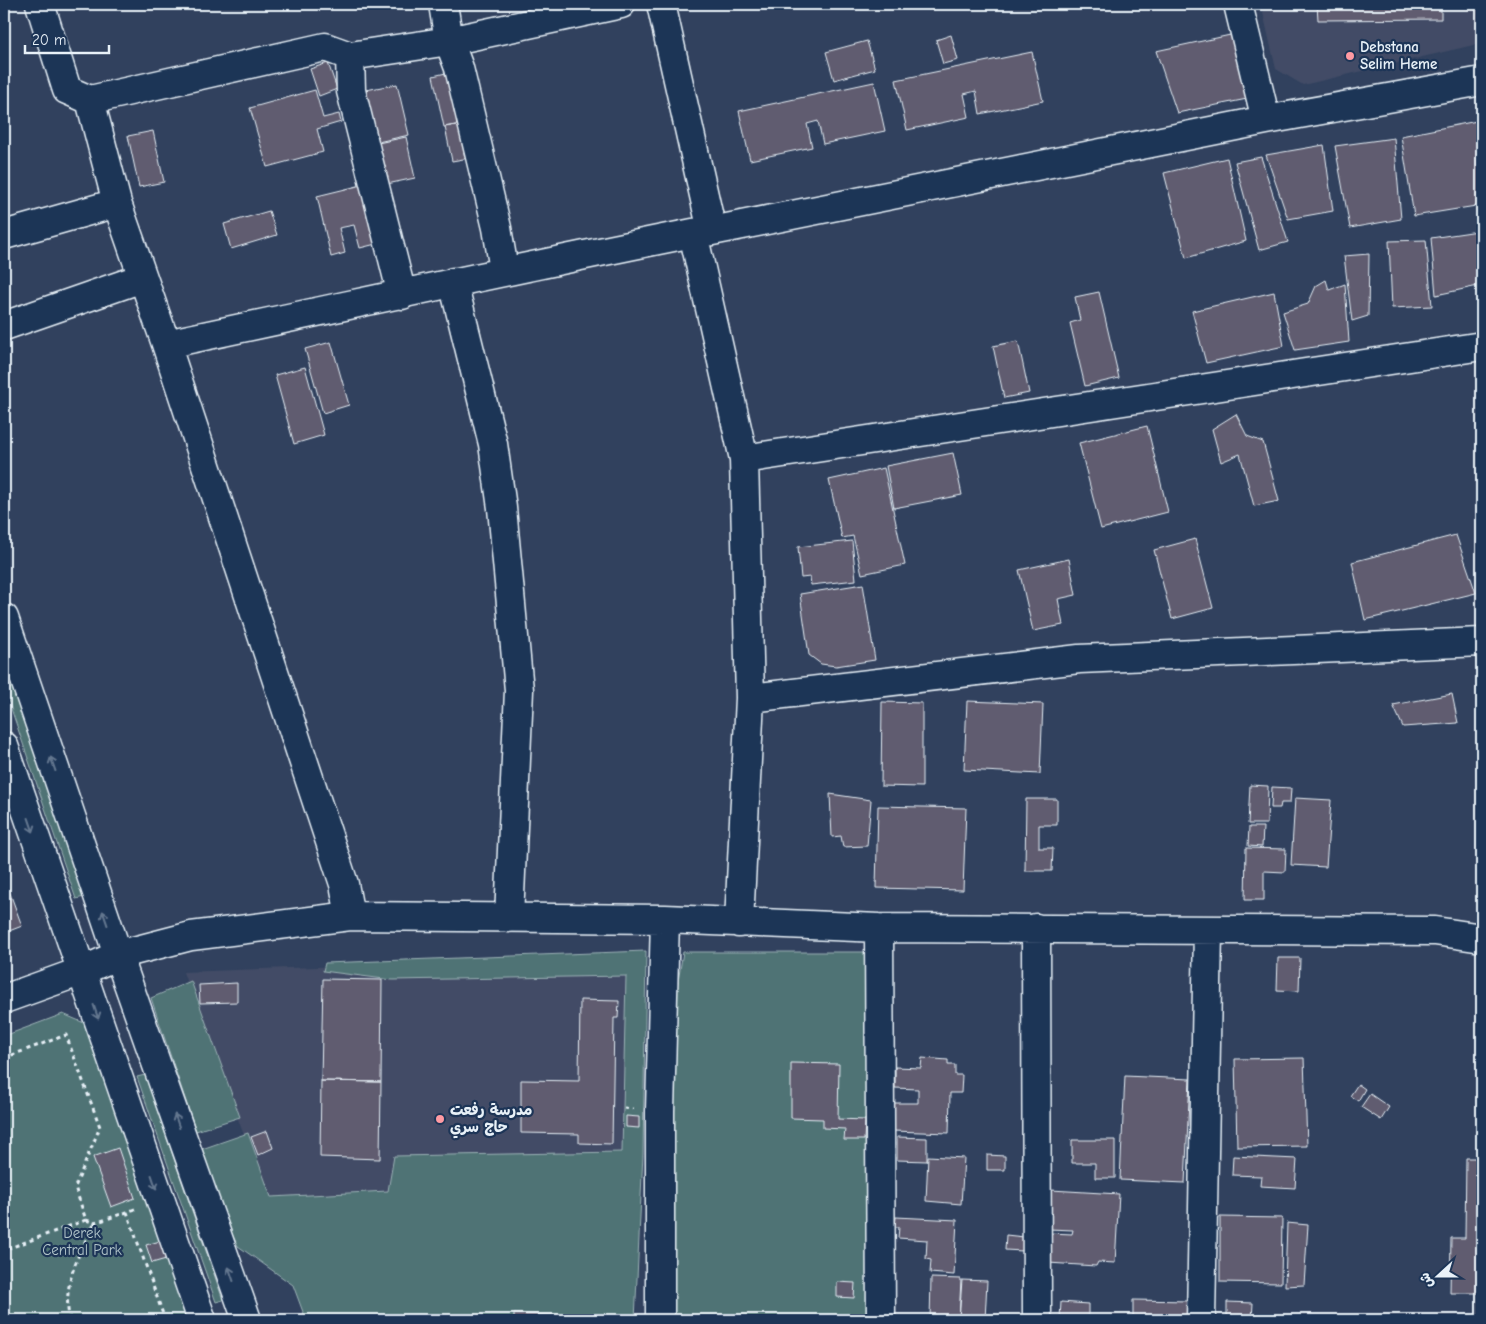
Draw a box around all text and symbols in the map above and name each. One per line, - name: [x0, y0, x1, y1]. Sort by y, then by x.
- scale bar: [25, 22, 109, 54]
- text: 20 m: [32, 31, 66, 49]
- place label: Debstana Selim Heme: [1360, 38, 1437, 73]
- marker: Debstana Selim Heme: [1344, 50, 1356, 62]
- one-way arrow: [48, 757, 57, 773]
- one-way arrow: [27, 817, 36, 832]
- one-way arrow: [100, 910, 110, 926]
- one-way arrow: [92, 1003, 101, 1019]
- place label: مدرسة رفعت حاج سري: [450, 1101, 533, 1139]
- one-way arrow: [171, 1113, 181, 1129]
- marker: مدرسة رفعت حاج سري: [434, 1113, 446, 1125]
- one-way arrow: [150, 1174, 160, 1190]
- park label: Derek Central Park: [42, 1224, 123, 1259]
- north arrow: [1414, 1252, 1464, 1302]
- one-way arrow: [226, 1267, 235, 1283]
- text: ش: [1416, 1270, 1437, 1291]

